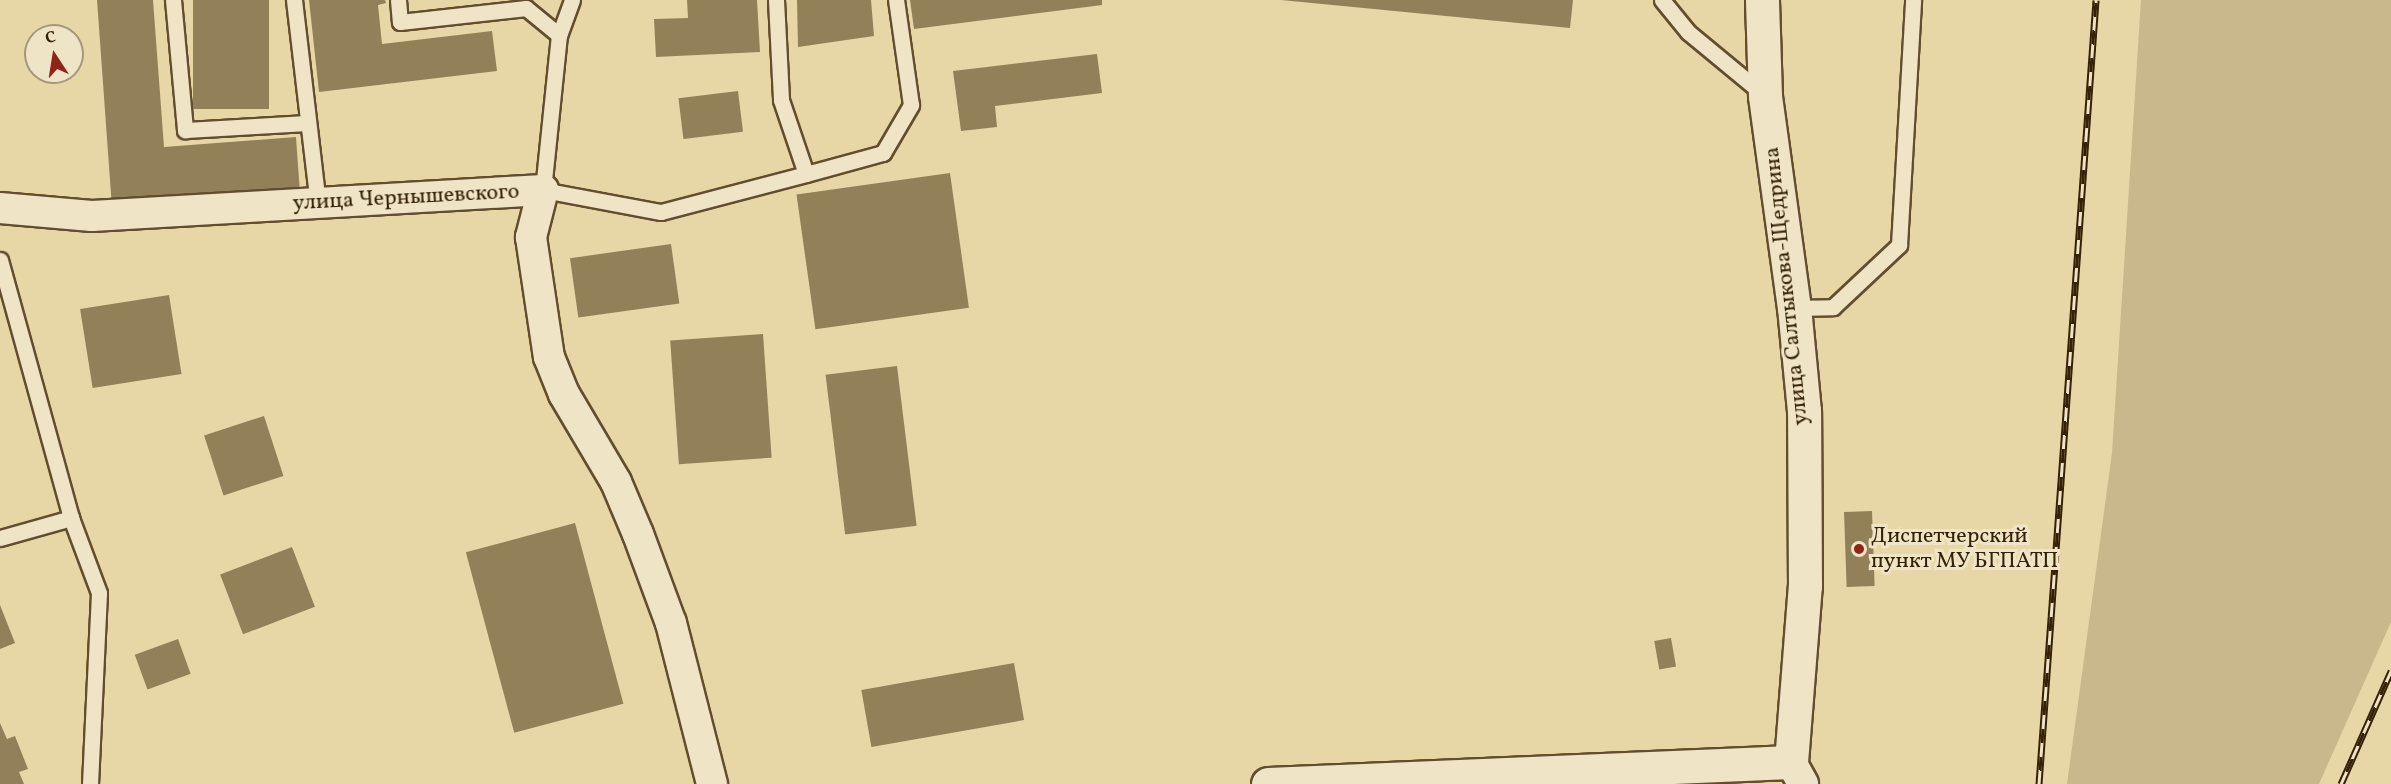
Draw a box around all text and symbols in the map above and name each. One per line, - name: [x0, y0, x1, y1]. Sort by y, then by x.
- north arrow: [24, 24, 84, 84]
- text: С: [43, 27, 58, 50]
- street label: улица Салтыкова-Щедрина: [1759, 146, 1815, 426]
- street label: улица Чернышевского: [292, 179, 520, 217]
- place label: Диспетчерский пункт МУ БГПАТП: [1871, 523, 2059, 574]
- marker: Диспетчерский пункт МУ БГПАТП: [1852, 542, 1866, 556]

